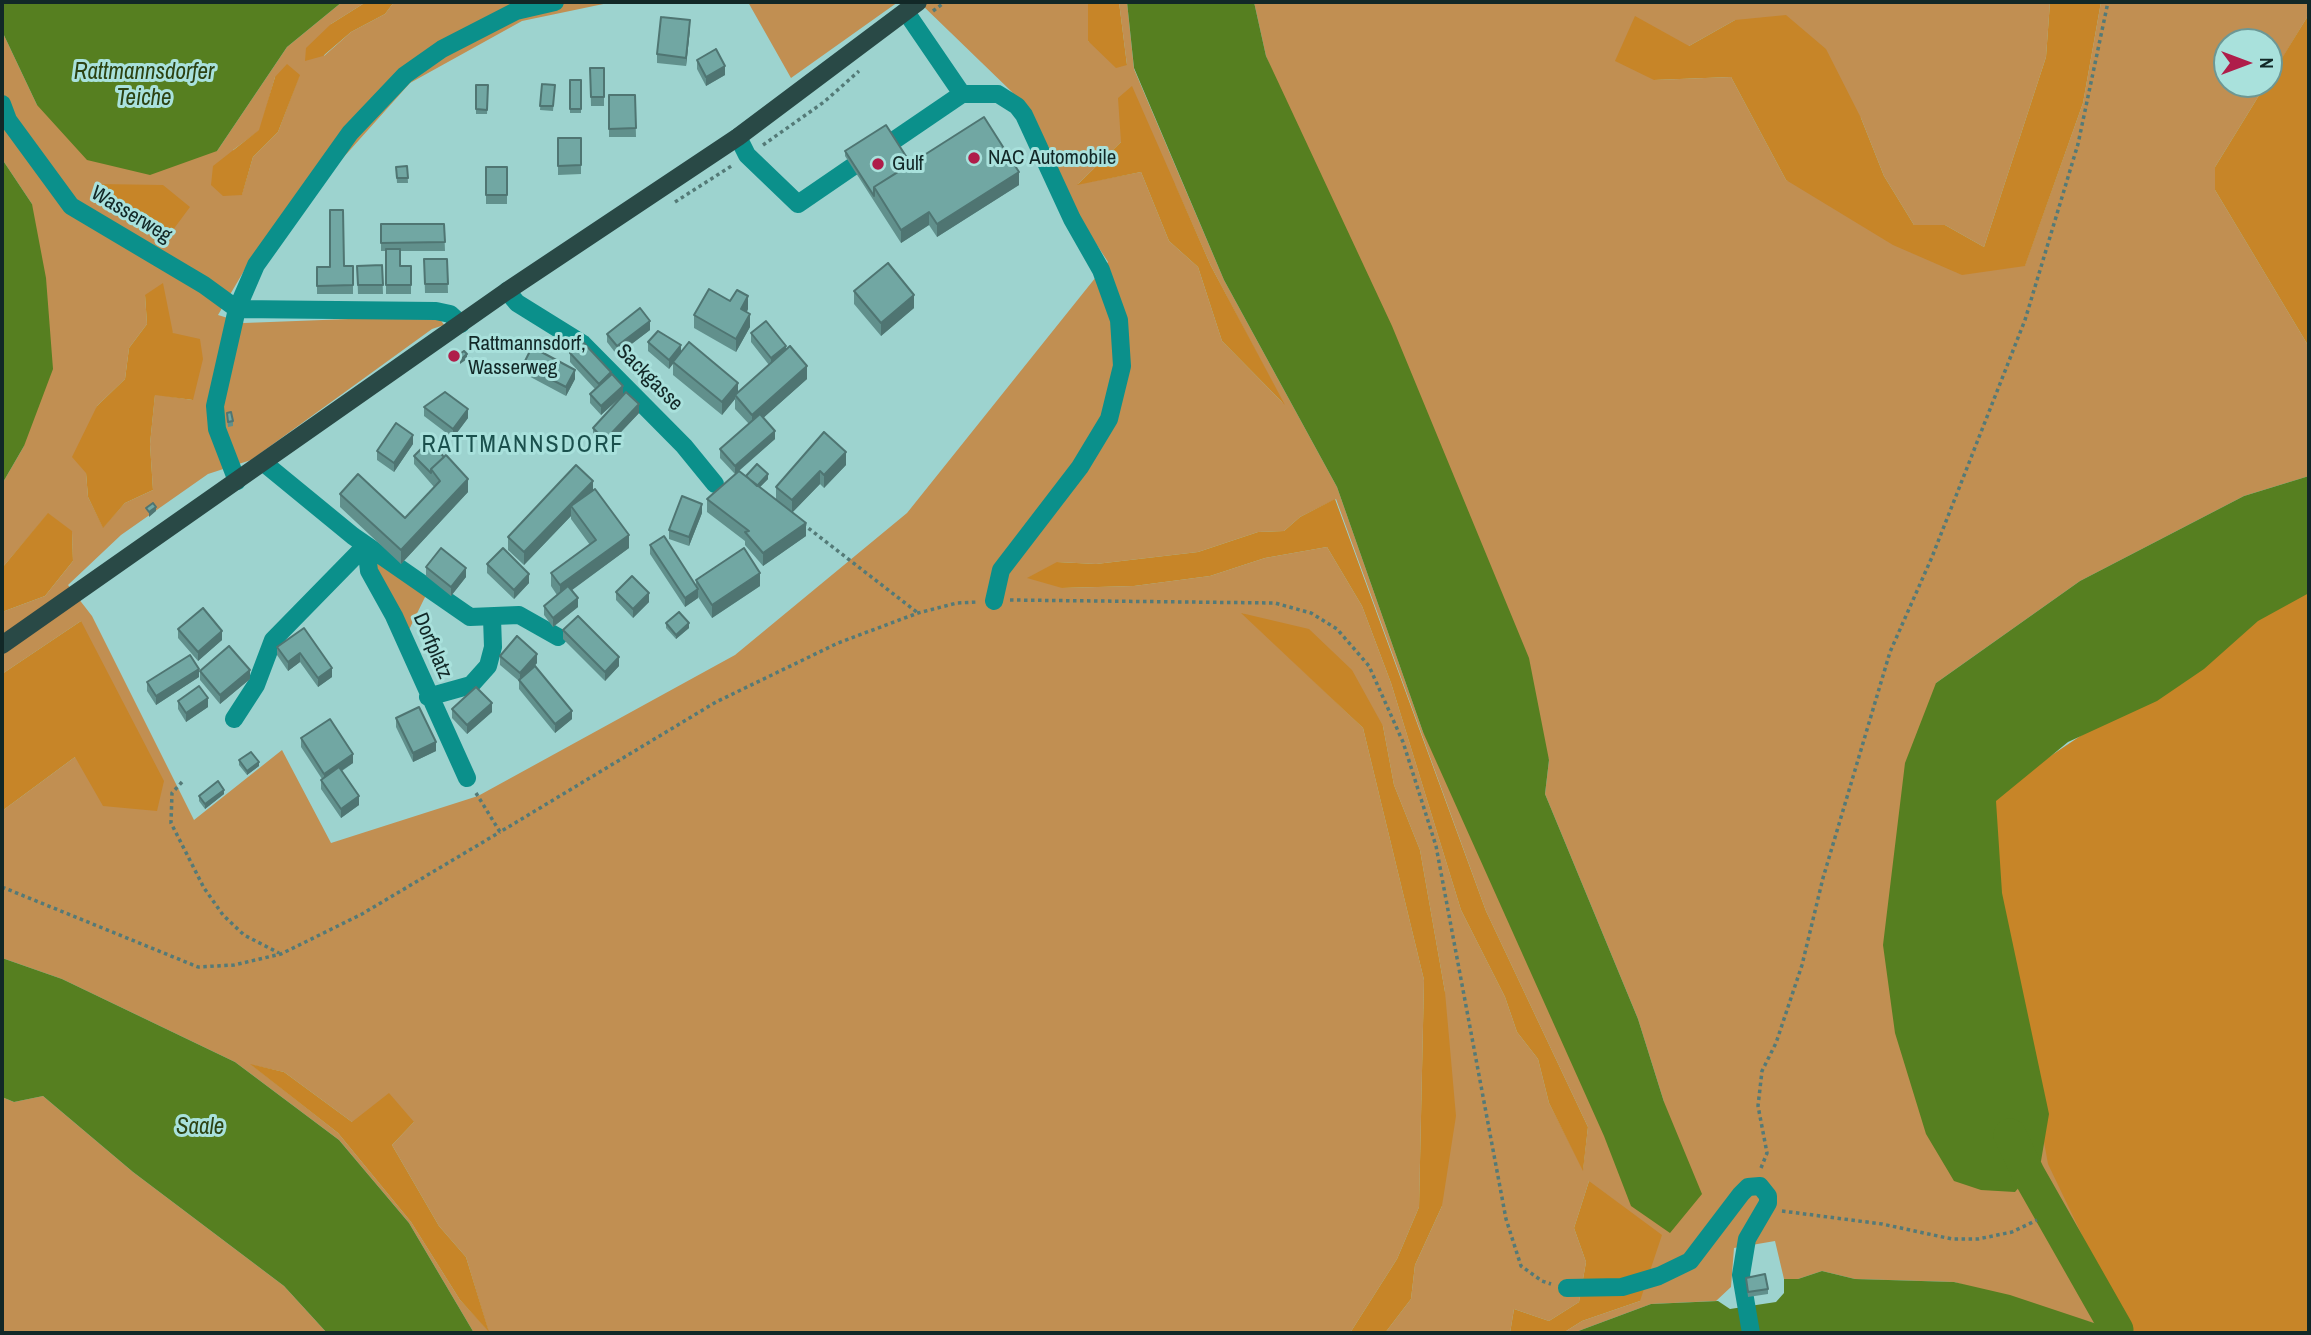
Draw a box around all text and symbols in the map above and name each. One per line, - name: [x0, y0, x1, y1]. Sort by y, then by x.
- north arrow: [2213, 28, 2283, 98]
- text: N: [2254, 57, 2280, 69]
- water label: Rattmannsdorfer Teiche: [74, 59, 214, 113]
- place label: NAC Automobile: [988, 145, 1116, 171]
- marker: NAC Automobile: [966, 150, 982, 166]
- place label: Gulf: [892, 151, 924, 177]
- marker: Gulf: [870, 156, 886, 172]
- street label: Wasserweg: [86, 181, 176, 249]
- place label: Rattmannsdorf, Wasserweg: [468, 331, 586, 381]
- street label: Sackgasse: [610, 339, 688, 417]
- marker: Rattmannsdorf, Wasserweg: [446, 348, 462, 364]
- district label: RATTMANNSDORF: [423, 432, 623, 460]
- street label: Dorfplatz: [407, 609, 457, 683]
- water label: Saale: [176, 1114, 224, 1142]

